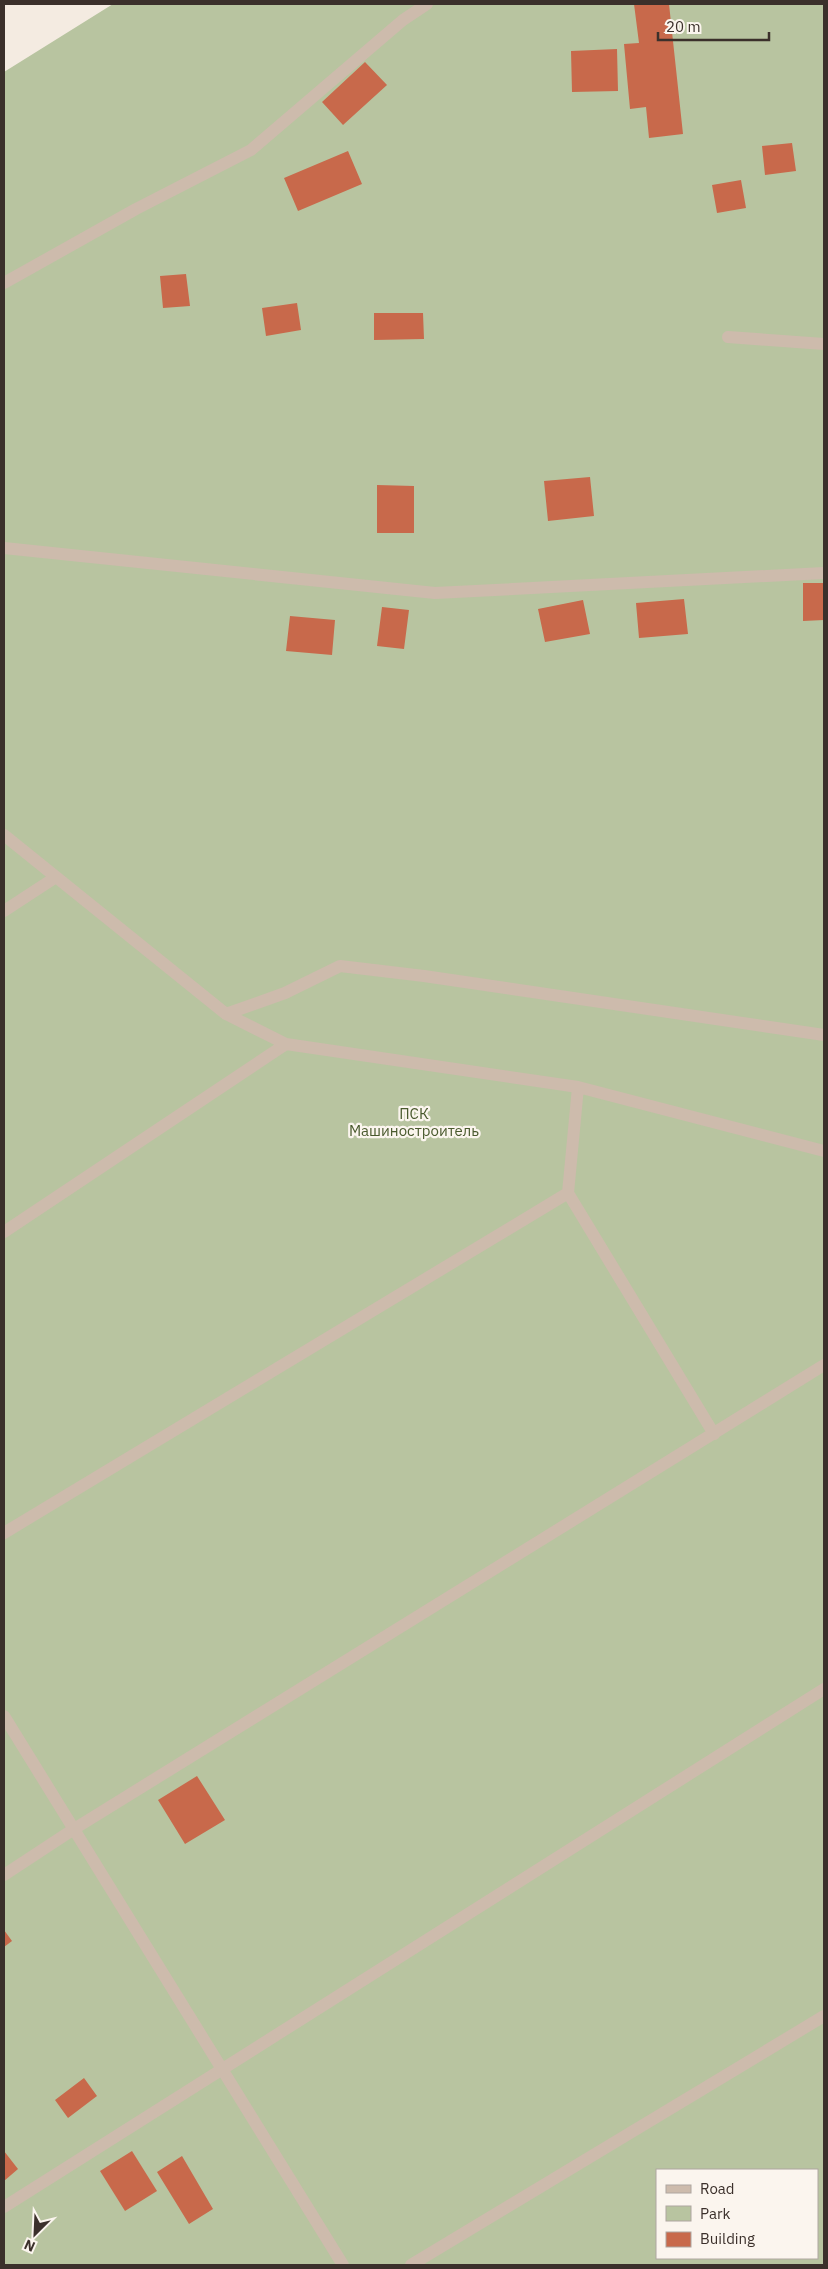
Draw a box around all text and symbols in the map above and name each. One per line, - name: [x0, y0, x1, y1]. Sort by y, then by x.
- scale bar: [658, 10, 769, 42]
- text: 20 m: [666, 17, 701, 36]
- park label: ПСК Машиностроитель: [349, 1104, 479, 1140]
- legend: [656, 2169, 818, 2259]
- text: Road: [700, 2179, 735, 2198]
- text: Park: [700, 2204, 730, 2223]
- north arrow: [10, 2209, 60, 2259]
- text: Building: [700, 2229, 755, 2248]
- text: N: [21, 2236, 38, 2256]

